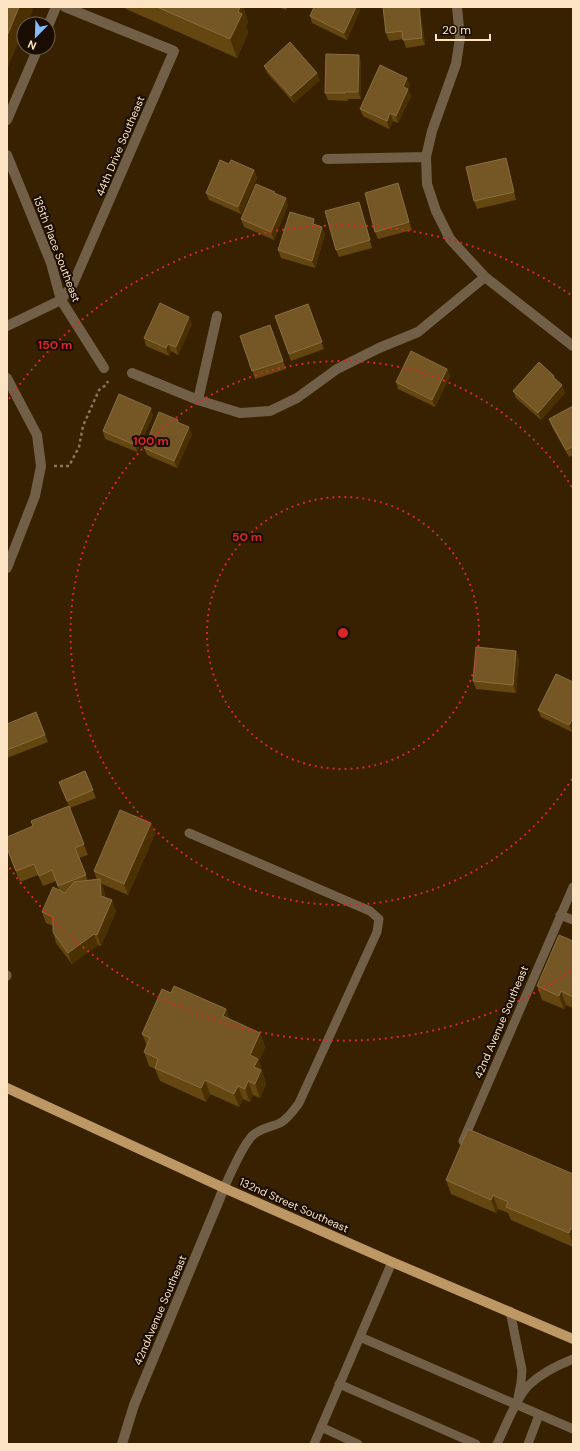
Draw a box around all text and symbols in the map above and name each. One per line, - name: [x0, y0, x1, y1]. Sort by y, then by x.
- north arrow: [16, 16, 56, 56]
- scale bar: [436, 16, 490, 42]
- text: 20 m: [442, 22, 471, 38]
- text: N: [26, 37, 39, 53]
- street label: 44th Drive Southeast: [93, 94, 147, 198]
- street label: 135th Place Southeast: [30, 194, 84, 304]
- text: 150 m: [38, 337, 72, 353]
- text: 100 m: [133, 433, 169, 449]
- text: 50 m: [232, 529, 262, 545]
- centre of rings: [336, 626, 350, 640]
- street label: 42nd Avenue Southeast: [471, 964, 531, 1080]
- street label: 132nd Street Southeast: [237, 1175, 351, 1235]
- street label: 42ndAvenue Southeast: [130, 1253, 190, 1367]

